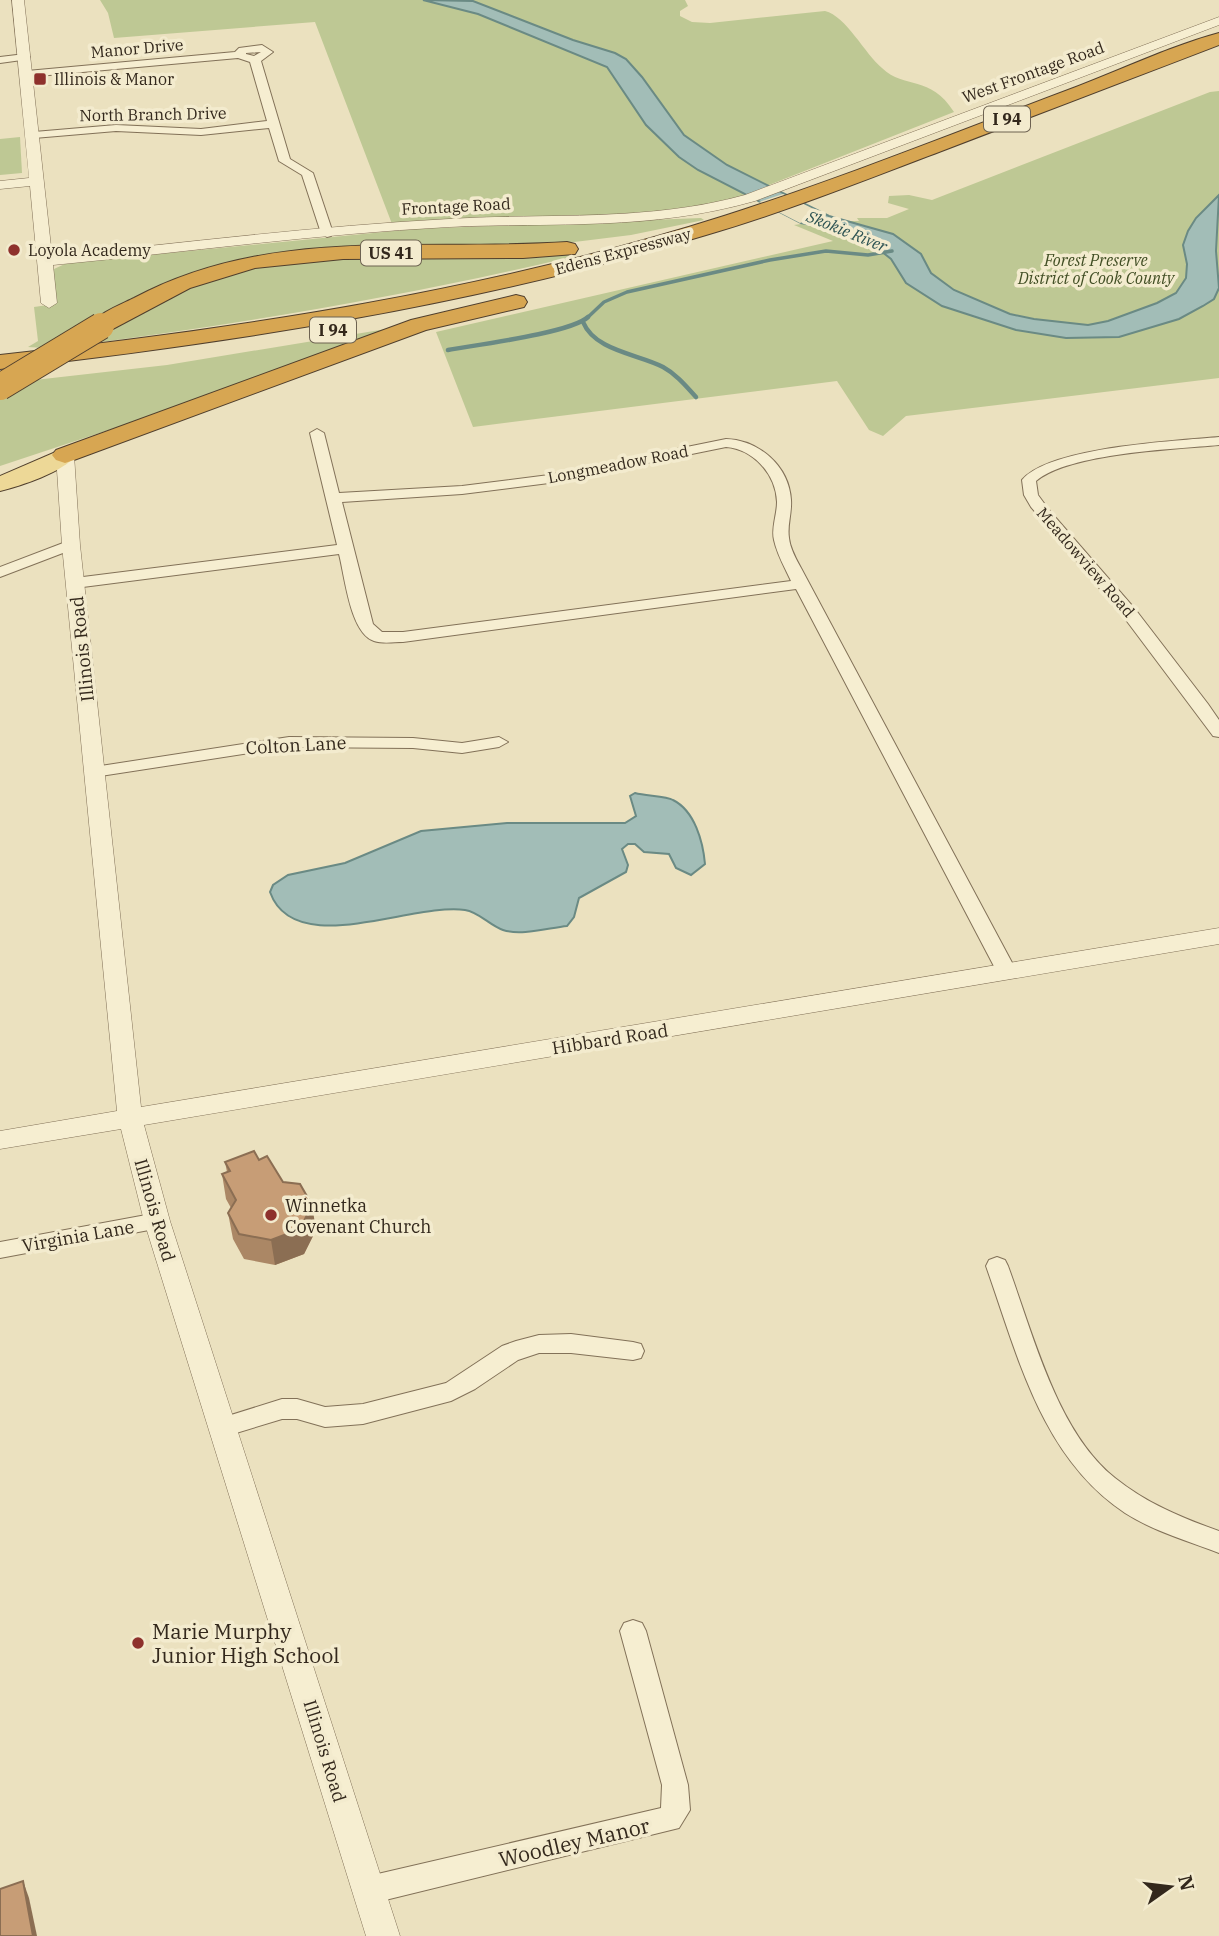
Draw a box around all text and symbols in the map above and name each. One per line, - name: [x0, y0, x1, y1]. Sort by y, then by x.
- street label: Manor Drive: [90, 34, 184, 62]
- street label: West Frontage Road: [959, 37, 1107, 107]
- place label: Illinois & Manor: [54, 69, 174, 89]
- marker: Illinois & Manor: [32, 71, 48, 87]
- street label: North Branch Drive: [79, 103, 227, 125]
- road number: I 94: [984, 106, 1030, 132]
- street label: Frontage Road: [401, 193, 511, 219]
- water label: Skokie River: [803, 205, 891, 257]
- street label: Edens Expressway: [553, 223, 694, 279]
- place label: Loyola Academy: [28, 240, 151, 260]
- road number: US 41: [361, 241, 421, 266]
- marker: Loyola Academy: [6, 242, 22, 258]
- park label: Forest Preserve District of Cook County: [1017, 250, 1176, 288]
- road number: I 94: [310, 318, 356, 342]
- street label: Longmeadow Road: [546, 440, 690, 487]
- street label: Meadowview Road: [1033, 503, 1139, 621]
- street label: Illinois Road: [65, 595, 99, 703]
- street label: Colton Lane: [245, 731, 347, 759]
- street label: Hibbard Road: [550, 1018, 670, 1060]
- street label: Illinois Road: [129, 1156, 181, 1264]
- place label: Winnetka Covenant Church: [285, 1194, 431, 1238]
- marker: Winnetka Covenant Church: [263, 1207, 279, 1223]
- street label: Virginia Lane: [20, 1215, 136, 1257]
- place label: Marie Murphy Junior High School: [152, 1617, 340, 1669]
- marker: Marie Murphy Junior High School: [130, 1635, 146, 1651]
- street label: Illinois Road: [299, 1697, 351, 1805]
- street label: Woodley Manor: [496, 1811, 653, 1873]
- north arrow: [1135, 1852, 1205, 1922]
- text: N: [1173, 1873, 1200, 1893]

